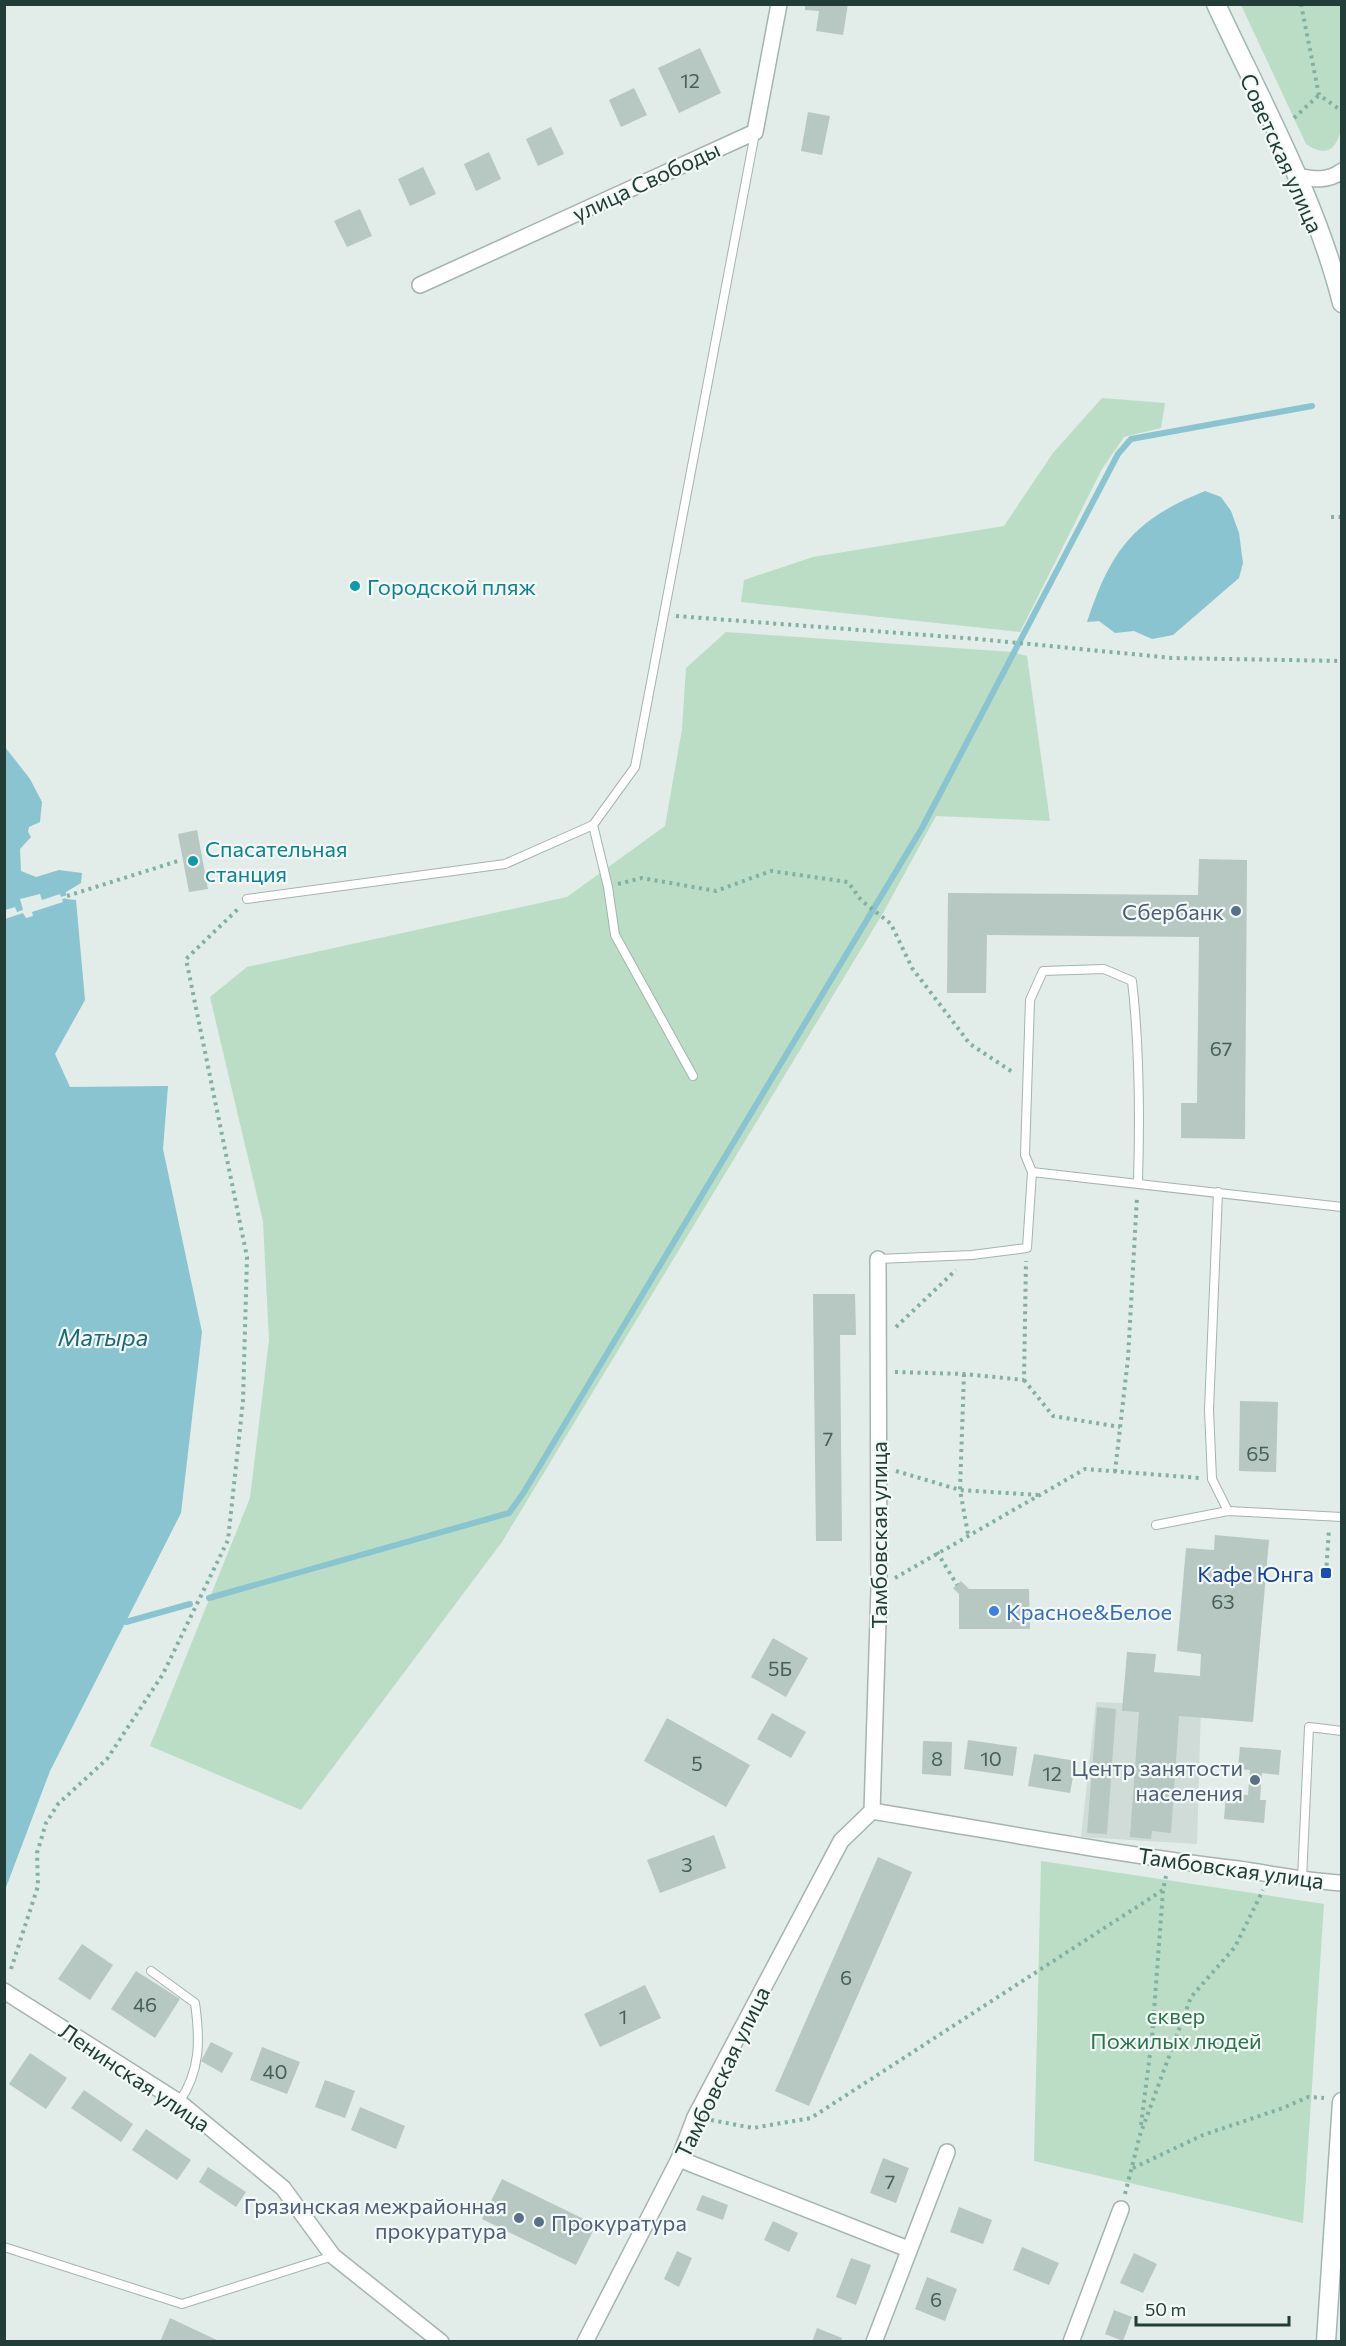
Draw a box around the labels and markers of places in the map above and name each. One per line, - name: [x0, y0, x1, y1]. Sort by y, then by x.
- place label: Городской пляж: [367, 573, 537, 600]
- marker: Городской пляж: [348, 579, 362, 593]
- place label: Спасательная станция: [205, 835, 348, 887]
- marker: Спасательная станция: [186, 854, 200, 868]
- place label: Сбербанк: [1122, 898, 1224, 925]
- marker: Сбербанк: [1229, 904, 1243, 918]
- place label: Кафе Юнга: [1197, 1560, 1314, 1587]
- marker: Кафе Юнга: [1319, 1566, 1333, 1580]
- place label: Красное&Белое: [1006, 1598, 1172, 1625]
- marker: Красное&Белое: [987, 1604, 1001, 1618]
- place label: Центр занятости населения: [1071, 1754, 1243, 1806]
- marker: Центр занятости населения: [1248, 1773, 1262, 1787]
- place label: Грязинская межрайонная прокуратура: [244, 2192, 507, 2244]
- place label: Прокуратура: [551, 2209, 687, 2236]
- marker: Грязинская межрайонная прокуратура: [512, 2211, 526, 2225]
- marker: Прокуратура: [532, 2215, 546, 2229]

